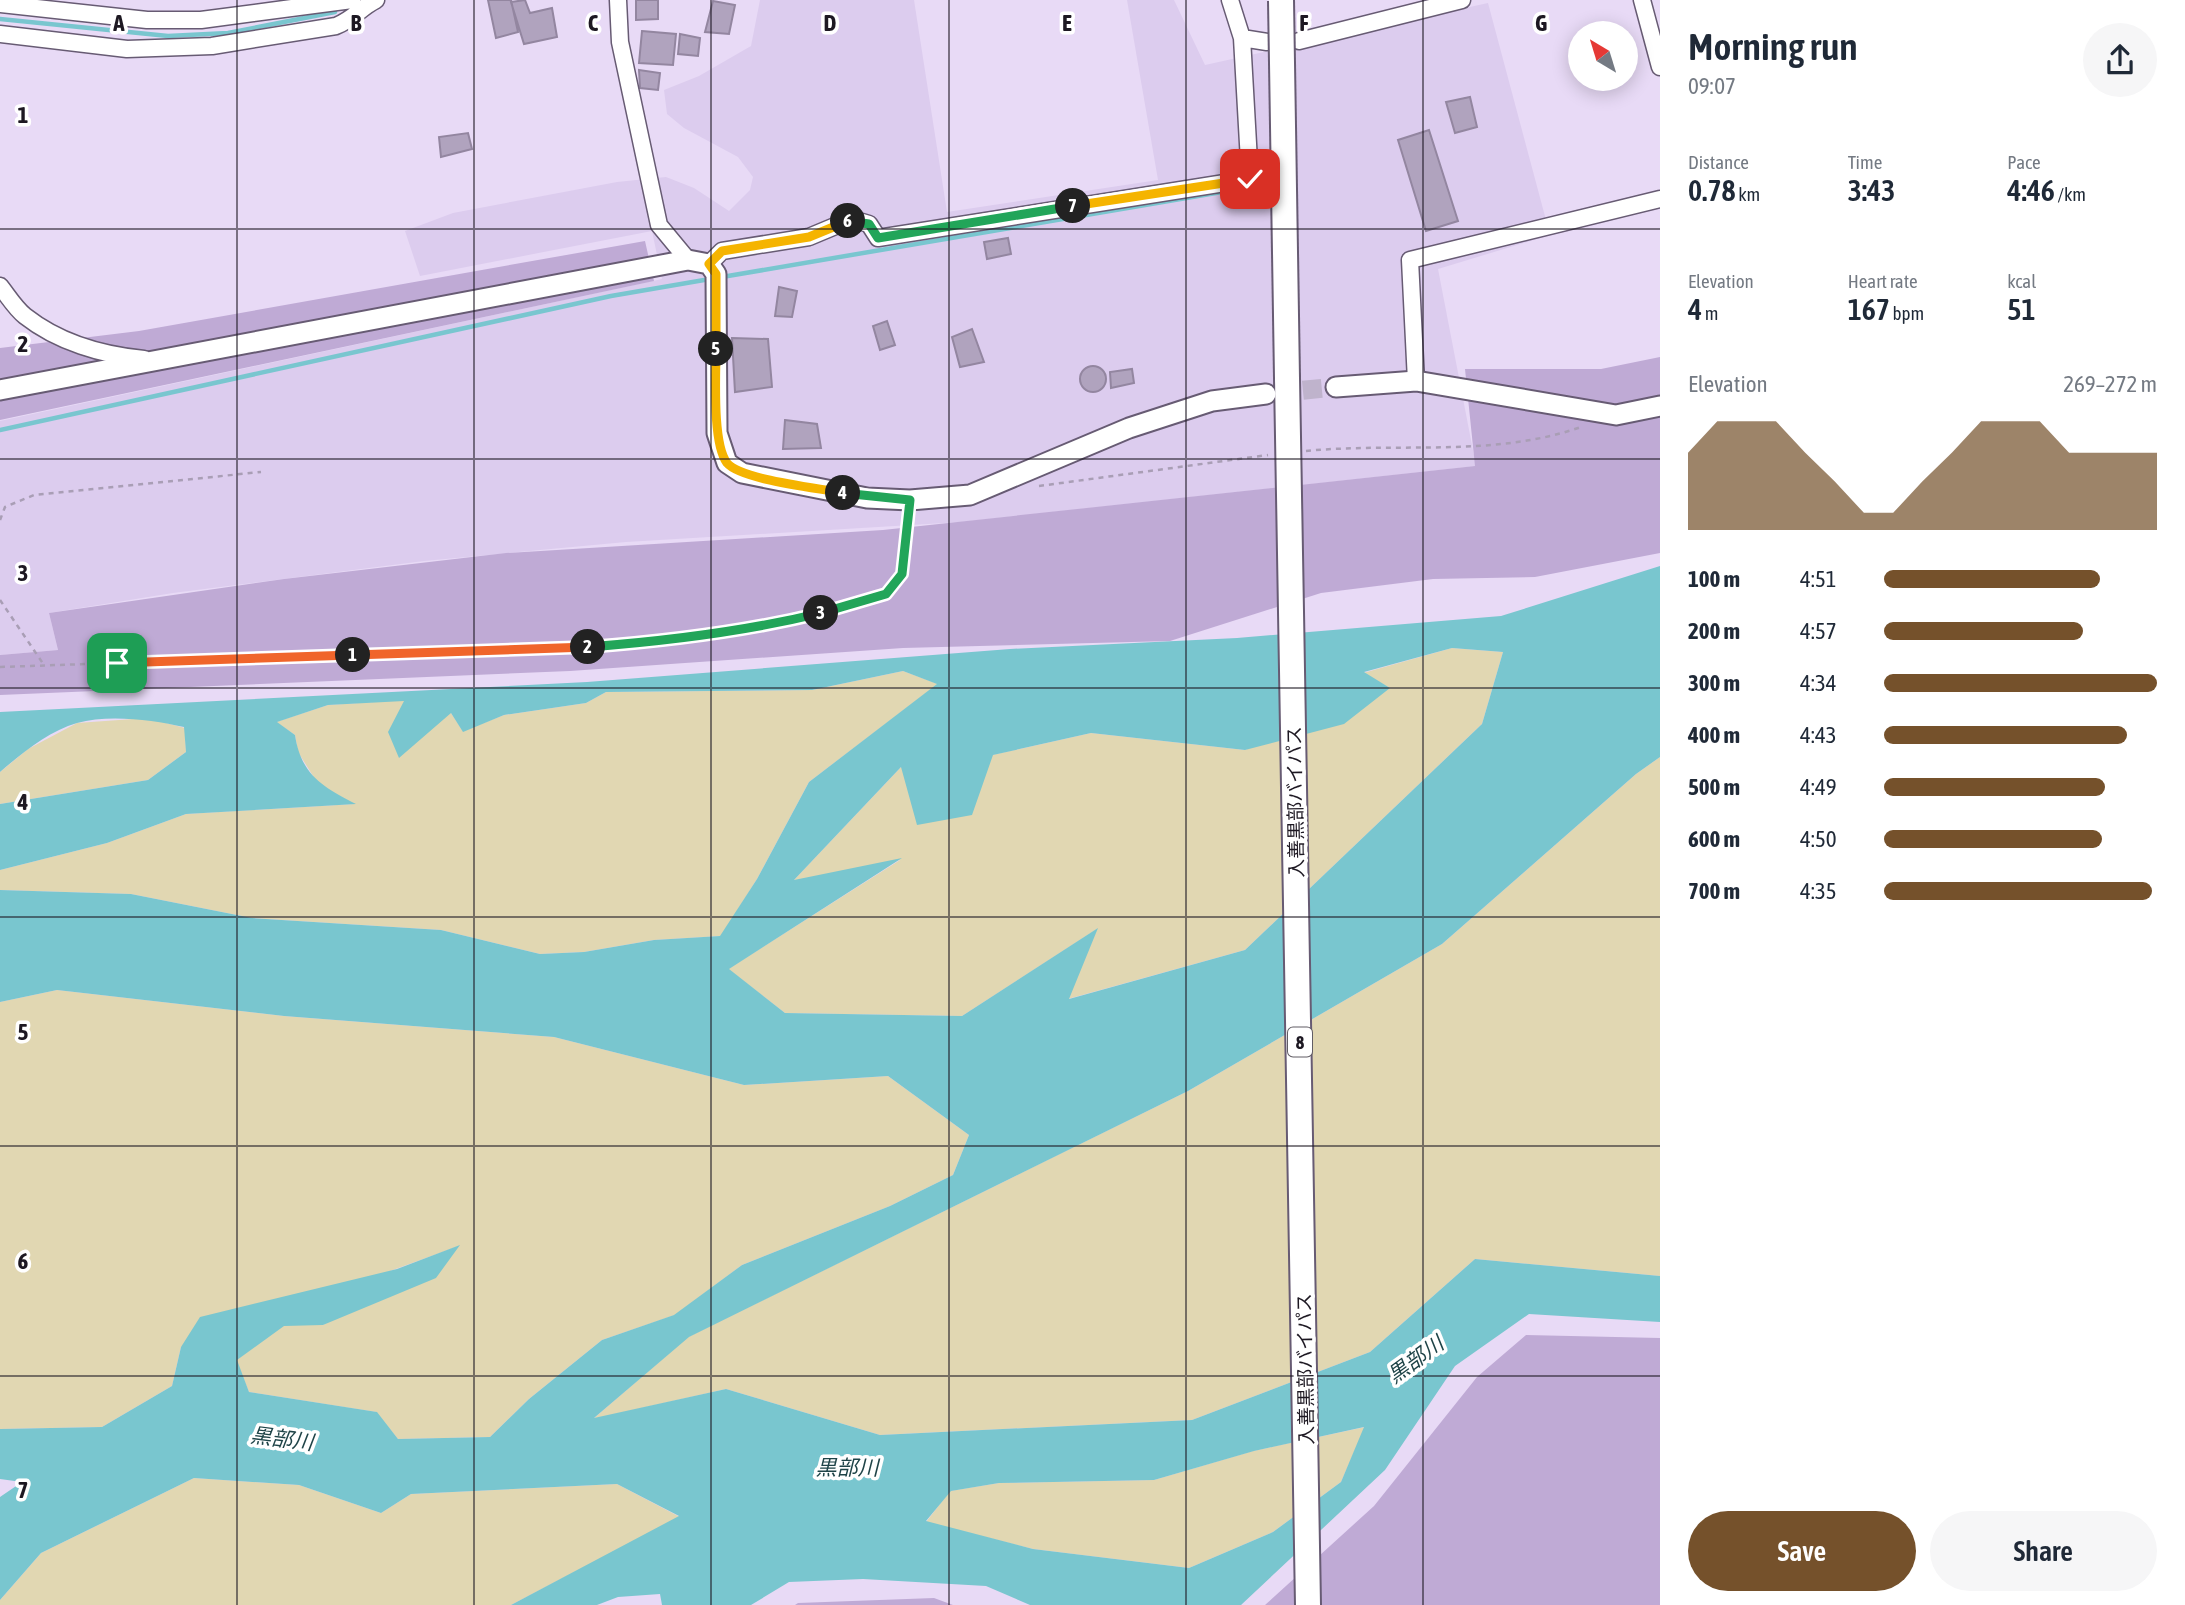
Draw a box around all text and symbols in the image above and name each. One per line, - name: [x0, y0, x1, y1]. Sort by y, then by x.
- text: A: [112, 10, 125, 36]
- text: B: [351, 10, 362, 36]
- text: C: [588, 10, 599, 36]
- text: D: [824, 10, 837, 36]
- text: E: [1062, 10, 1072, 36]
- text: F: [1299, 10, 1309, 36]
- text: G: [1535, 10, 1547, 36]
- north arrow: [1568, 21, 1638, 91]
- map controls: [1568, 21, 1638, 91]
- button: share: [2083, 23, 2157, 97]
- text: Morning run: [1688, 25, 1858, 68]
- text: 09:07: [1688, 73, 1736, 99]
- text: 1: [18, 102, 29, 128]
- pin: [1220, 149, 1280, 209]
- text: Distance: [1688, 151, 1749, 173]
- text: Time: [1848, 151, 1882, 173]
- text: Pace: [2007, 151, 2041, 173]
- icon: check: [1231, 160, 1269, 198]
- text: 0.78: [1688, 173, 1736, 207]
- text: 3:43: [1848, 173, 1895, 207]
- text: 4:46: [2007, 173, 2055, 207]
- text: km: [1736, 183, 1760, 205]
- text: /km: [2055, 183, 2086, 205]
- pin: 7: [1056, 188, 1090, 224]
- text: 7: [1068, 194, 1077, 216]
- pin: 6: [830, 204, 866, 238]
- text: 6: [843, 209, 852, 231]
- text: Elevation: [1688, 270, 1754, 292]
- text: Heart rate: [1848, 270, 1918, 292]
- text: kcal: [2007, 270, 2036, 292]
- text: 4: [1688, 292, 1702, 326]
- text: 167: [1848, 292, 1890, 326]
- text: 51: [2007, 292, 2036, 326]
- text: m: [1702, 302, 1718, 324]
- text: bpm: [1890, 302, 1924, 324]
- text: 2: [18, 331, 28, 357]
- pin: 5: [698, 332, 734, 366]
- text: 5: [711, 337, 720, 359]
- text: Elevation: [1688, 371, 1768, 397]
- text: 269–272 m: [2063, 371, 2157, 397]
- pin: 4: [826, 476, 860, 510]
- text: 4: [838, 481, 847, 503]
- text: 3: [18, 560, 28, 586]
- text: 100 m: [1688, 566, 1740, 592]
- text: 4:51: [1800, 566, 1837, 592]
- pin: 3: [804, 596, 838, 630]
- text: 3: [816, 601, 825, 623]
- text: 200 m: [1688, 618, 1740, 644]
- text: 4:57: [1800, 618, 1837, 644]
- pin: 2: [570, 630, 606, 664]
- pin: [87, 633, 147, 693]
- text: 2: [583, 635, 592, 657]
- pin: 1: [336, 638, 370, 672]
- text: 1: [348, 643, 357, 665]
- icon: arrive: [98, 644, 136, 682]
- text: 300 m: [1688, 670, 1740, 696]
- text: 4:34: [1800, 670, 1837, 696]
- text: 400 m: [1688, 722, 1740, 748]
- text: 4:43: [1800, 722, 1837, 748]
- street label: 入善黒部バイパス: [1283, 726, 1307, 878]
- text: 500 m: [1688, 774, 1740, 800]
- text: 4:49: [1800, 774, 1837, 800]
- text: 4: [17, 789, 29, 815]
- text: 600 m: [1688, 826, 1740, 852]
- text: 4:50: [1800, 826, 1837, 852]
- text: 700 m: [1688, 878, 1740, 904]
- text: 4:35: [1800, 878, 1837, 904]
- text: 5: [18, 1019, 29, 1045]
- road number: 8: [1288, 1028, 1312, 1056]
- text: 6: [18, 1248, 29, 1274]
- street label: 入善黒部バイパス: [1293, 1293, 1317, 1445]
- water label: 黒部川: [1382, 1330, 1449, 1387]
- water label: 黒部川: [249, 1422, 317, 1454]
- water label: 黒部川: [816, 1455, 880, 1479]
- text: 7: [18, 1477, 28, 1503]
- button: Save: [1688, 1511, 1916, 1591]
- button: Share: [1930, 1511, 2157, 1591]

